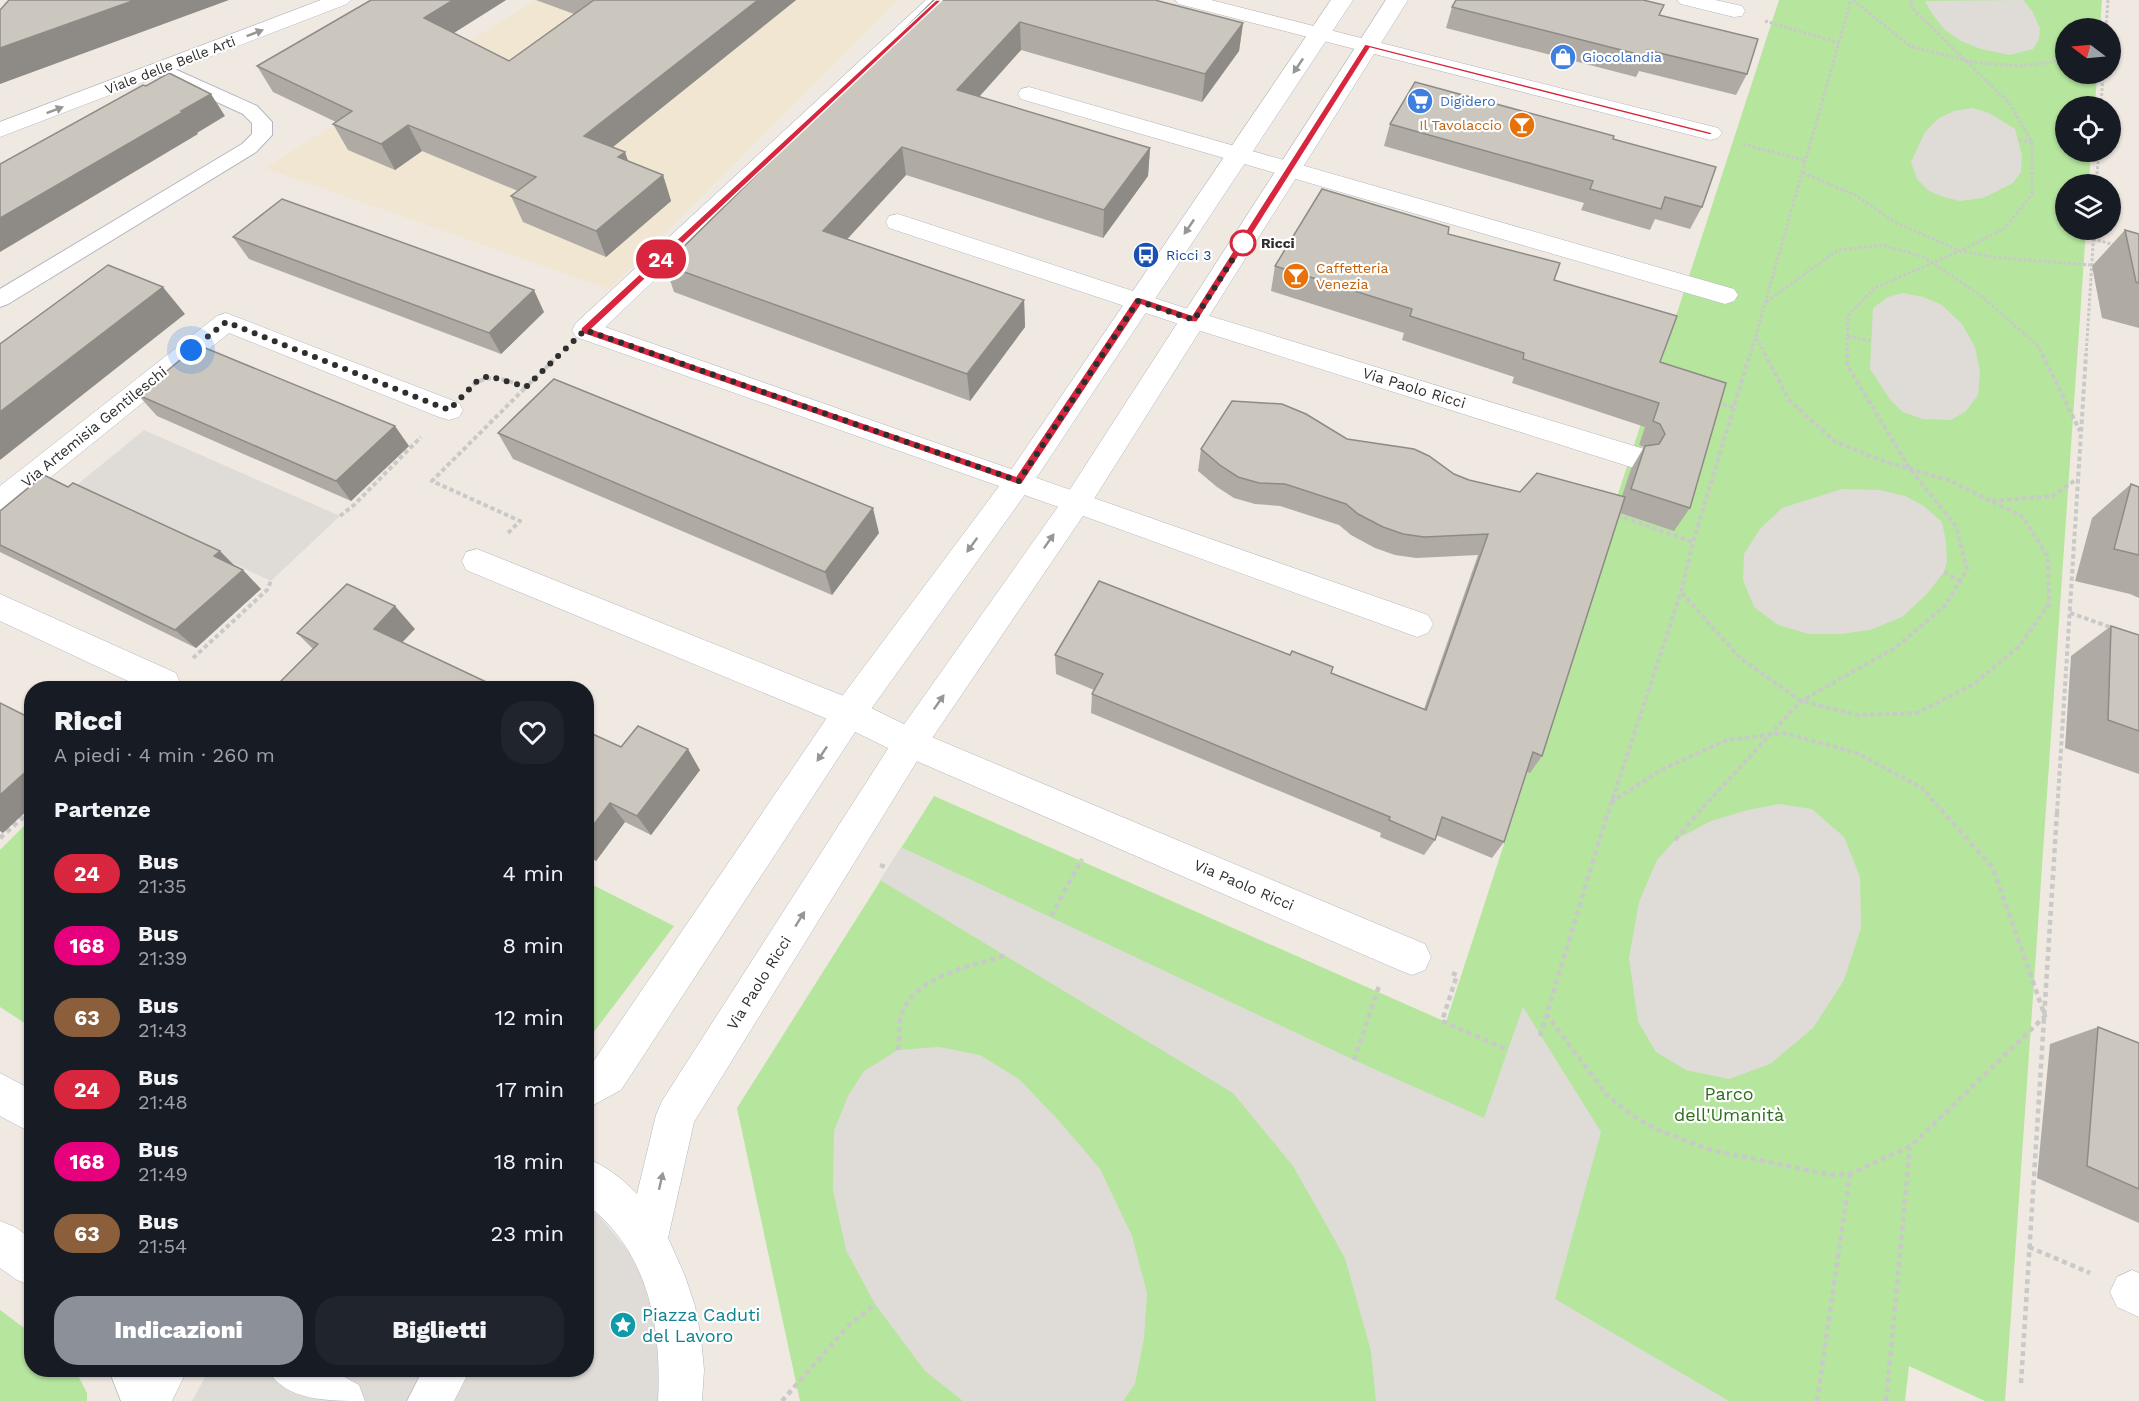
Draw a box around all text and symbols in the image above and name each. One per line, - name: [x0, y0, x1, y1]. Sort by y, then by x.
- north arrow: [2055, 18, 2121, 84]
- map controls: [2055, 18, 2121, 240]
- one-way arrow: [246, 27, 264, 37]
- street label: Viale delle Belle Arti: [103, 33, 237, 97]
- shop icon: Giocolandia: [1548, 42, 1578, 72]
- place label: Giocolandia: [1582, 49, 1662, 65]
- one-way arrow: [1292, 57, 1303, 74]
- supermarket icon: Digidero: [1405, 86, 1435, 116]
- place label: Digidero: [1440, 93, 1496, 109]
- button: locate: [2055, 96, 2121, 162]
- one-way arrow: [46, 104, 64, 114]
- bar icon: Il Tavolaccio: [1507, 110, 1537, 140]
- place label: Il Tavolaccio: [1419, 117, 1502, 133]
- button: layers: [2055, 174, 2121, 240]
- one-way arrow: [1183, 219, 1194, 236]
- marker: Ricci: [1230, 230, 1256, 256]
- place label: Ricci: [1261, 235, 1295, 251]
- line badge: 24: [634, 240, 688, 278]
- bus stop icon: Ricci 3: [1131, 240, 1161, 270]
- text: 24: [648, 247, 674, 272]
- place label: Ricci 3: [1166, 247, 1211, 263]
- place label: Caffetteria Venezia: [1316, 260, 1388, 292]
- bar icon: Caffetteria Venezia: [1281, 261, 1311, 291]
- your location: [176, 335, 206, 365]
- street label: Via Artemisia Gentileschi: [18, 363, 170, 491]
- street label: Via Paolo Ricci: [1360, 364, 1468, 412]
- one-way arrow: [1043, 534, 1055, 550]
- one-way arrow: [967, 537, 979, 552]
- one-way arrow: [933, 694, 945, 710]
- button: heart: [501, 701, 564, 764]
- text: Ricci: [54, 704, 122, 737]
- text: A piedi · 4 min · 260 m: [54, 743, 275, 767]
- one-way arrow: [817, 746, 828, 762]
- text: Partenze: [54, 797, 151, 822]
- text: Bus: [138, 849, 178, 874]
- street label: Via Paolo Ricci: [1191, 856, 1297, 914]
- text: 24: [74, 861, 100, 886]
- text: 4 min: [503, 861, 564, 886]
- text: 21:35: [138, 874, 187, 898]
- one-way arrow: [794, 911, 805, 927]
- text: Bus: [138, 921, 178, 946]
- text: 168: [69, 933, 105, 958]
- text: 8 min: [503, 933, 564, 958]
- street label: Via Paolo Ricci: [723, 933, 795, 1033]
- text: 21:39: [138, 946, 187, 970]
- text: Bus: [138, 993, 178, 1018]
- text: 63: [74, 1005, 100, 1030]
- text: 12 min: [495, 1005, 564, 1030]
- text: 21:43: [138, 1018, 187, 1042]
- text: Bus: [138, 1065, 178, 1090]
- text: 24: [74, 1077, 100, 1102]
- text: 17 min: [496, 1077, 564, 1102]
- park label: Parco dell'Umanità: [1674, 1083, 1784, 1125]
- text: 21:48: [138, 1090, 188, 1114]
- text: Bus: [138, 1137, 178, 1162]
- text: 168: [69, 1149, 105, 1174]
- text: 18 min: [494, 1149, 564, 1174]
- text: 21:49: [138, 1162, 188, 1186]
- one-way arrow: [656, 1172, 666, 1191]
- text: Bus: [138, 1209, 178, 1234]
- text: 63: [74, 1221, 100, 1246]
- text: 23 min: [490, 1221, 564, 1246]
- text: 21:54: [138, 1234, 187, 1258]
- button: Indicazioni: [54, 1296, 303, 1365]
- button: Biglietti: [315, 1296, 564, 1365]
- place label: Piazza Caduti del Lavoro: [642, 1304, 760, 1346]
- place icon: Piazza Caduti del Lavoro: [608, 1310, 638, 1340]

